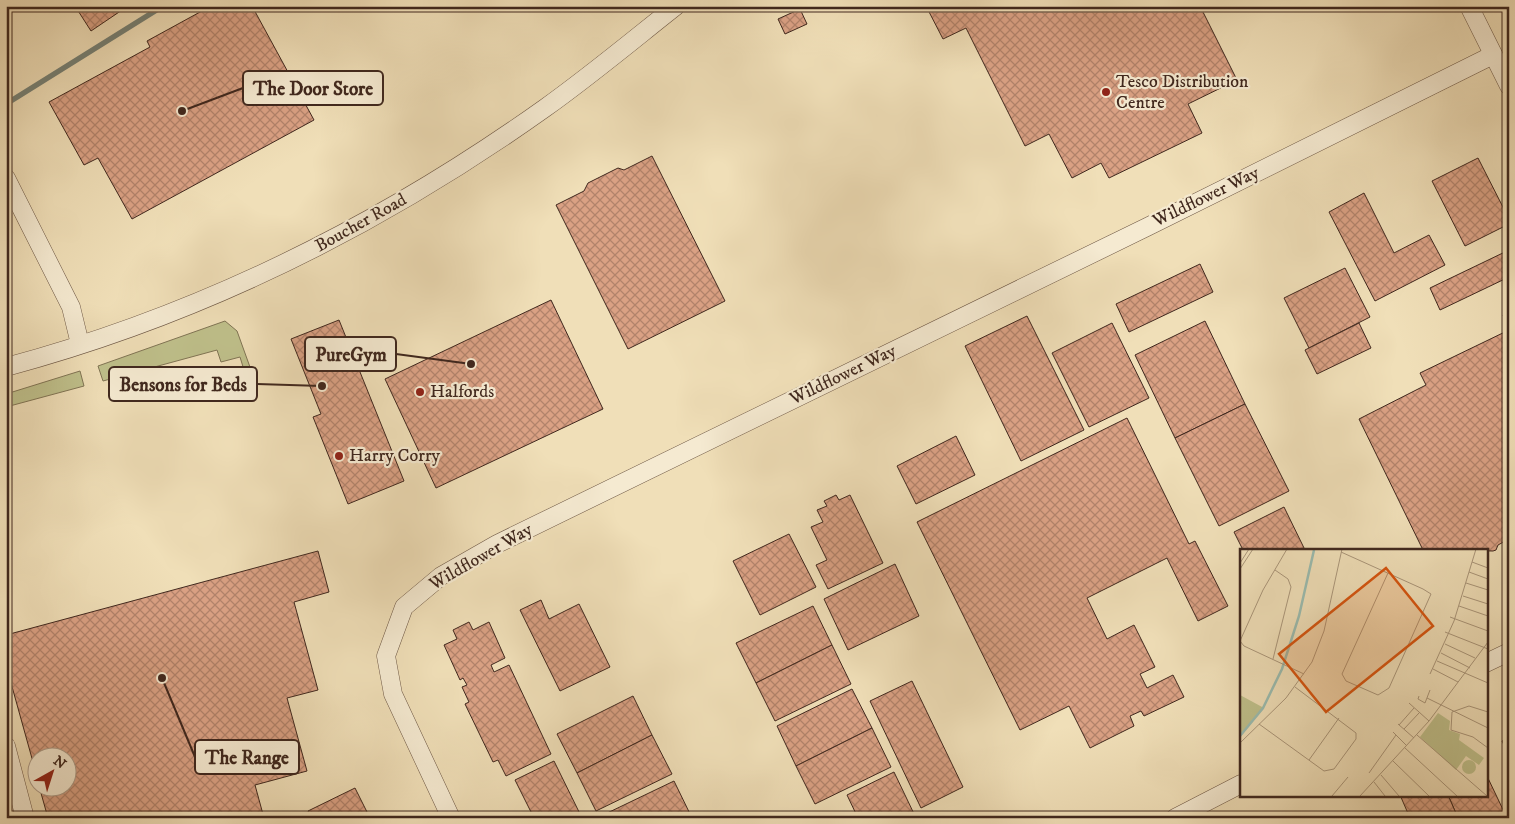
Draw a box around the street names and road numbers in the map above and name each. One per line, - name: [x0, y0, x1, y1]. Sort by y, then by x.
- street label: Wildflower Way: [1148, 162, 1263, 233]
- street label: Boucher Road: [311, 189, 411, 257]
- street label: Wildflower Way: [785, 340, 900, 411]
- street label: Wildflower Way: [425, 518, 537, 596]

